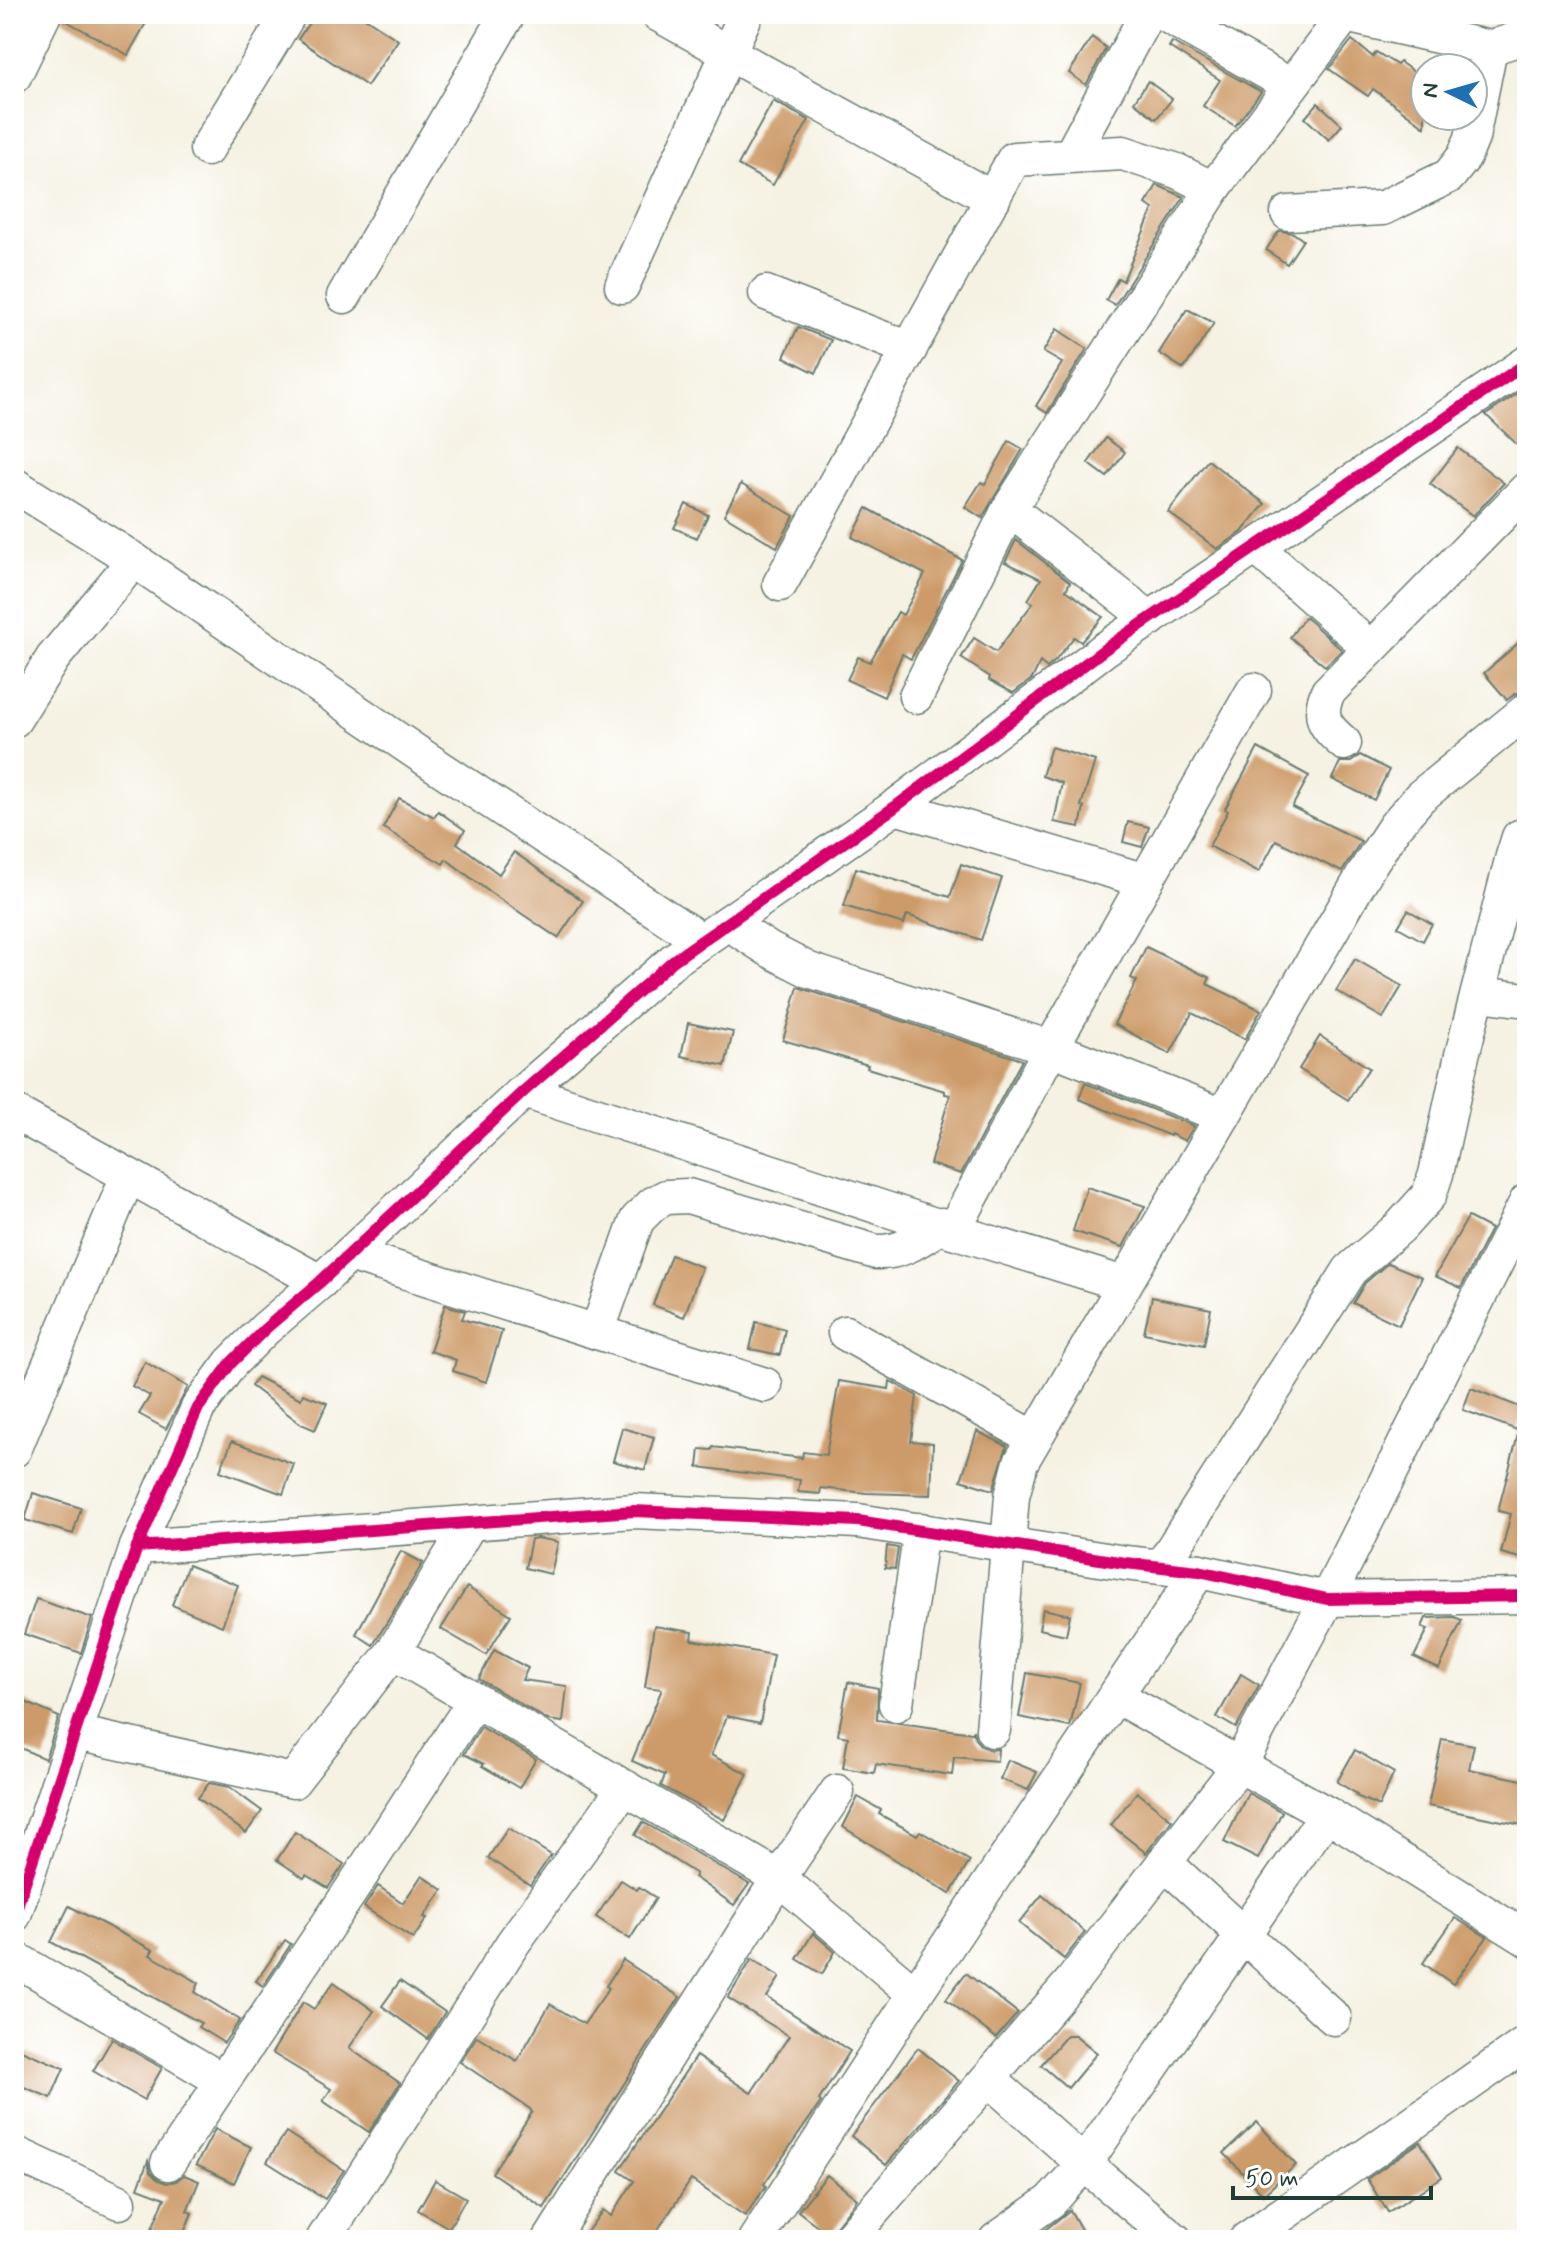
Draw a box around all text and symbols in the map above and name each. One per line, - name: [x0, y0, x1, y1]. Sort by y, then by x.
- north arrow: [1409, 52, 1489, 132]
- text: N: [1416, 82, 1446, 99]
- scale bar: [1233, 2150, 1431, 2200]
- text: 50 m: [1245, 2164, 1299, 2195]

